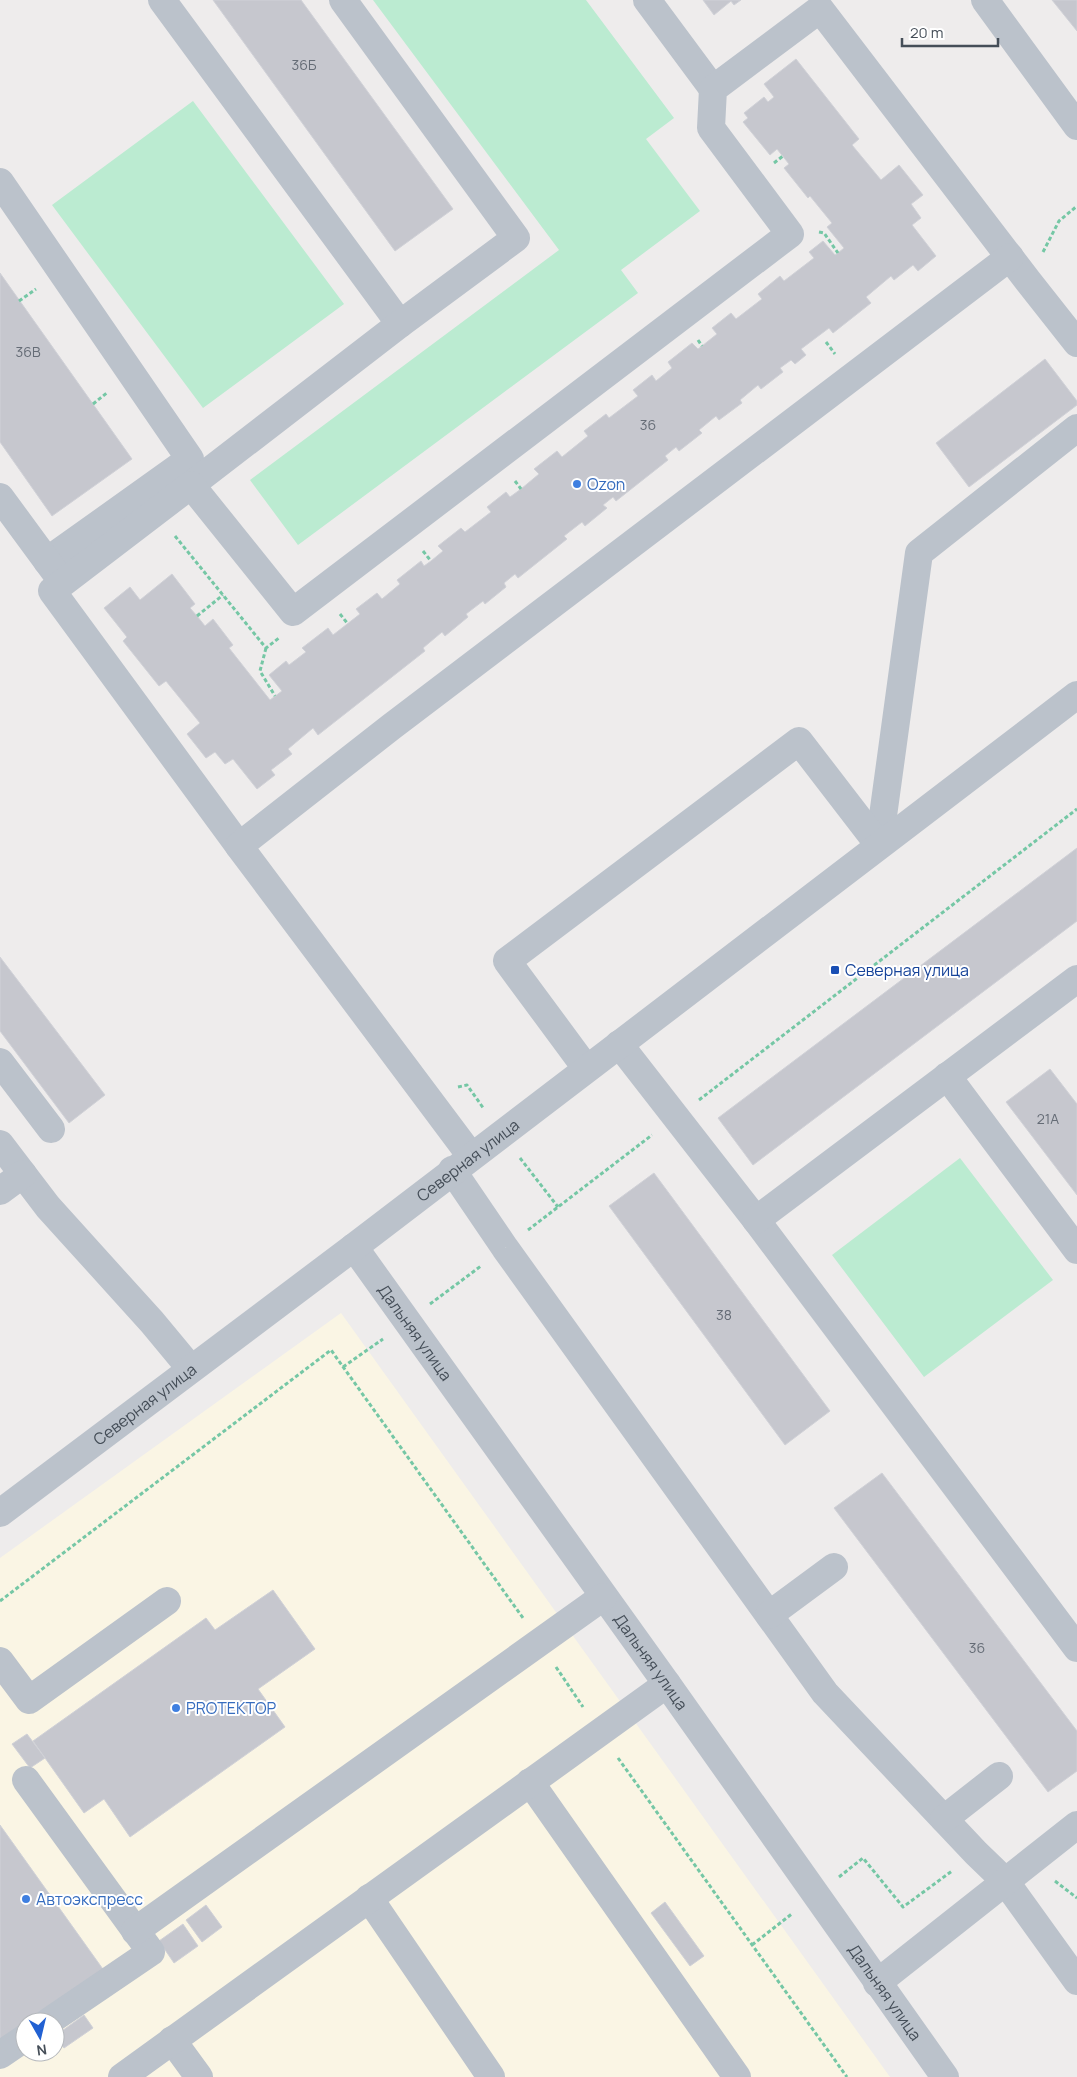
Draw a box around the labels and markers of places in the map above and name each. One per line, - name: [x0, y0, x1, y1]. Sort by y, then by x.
- place label: Ozon: [587, 473, 625, 495]
- marker: Ozon: [571, 478, 583, 490]
- place label: Северная улица: [845, 959, 969, 981]
- marker: Северная улица: [829, 964, 841, 976]
- place label: PROТЕКТОР: [186, 1697, 277, 1719]
- marker: PROТЕКТОР: [170, 1702, 182, 1714]
- place label: Автоэкспресс: [36, 1888, 143, 1910]
- marker: Автоэкспресс: [20, 1893, 32, 1905]

